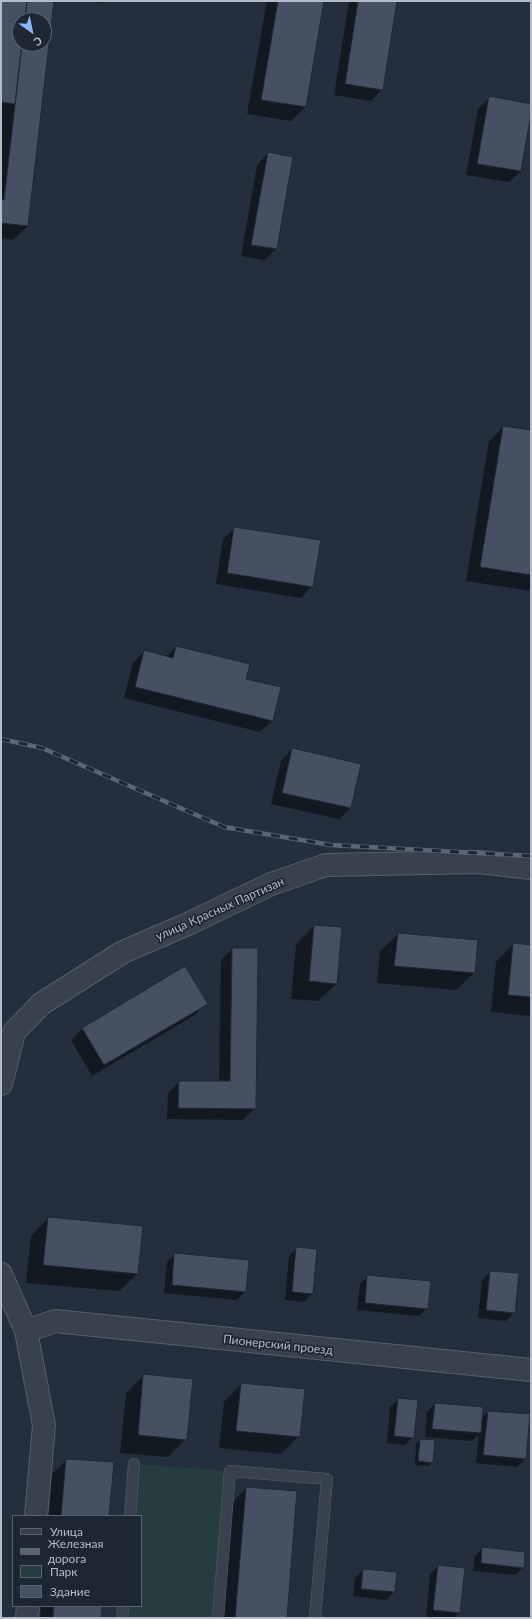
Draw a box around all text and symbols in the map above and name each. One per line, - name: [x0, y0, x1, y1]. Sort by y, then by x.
- north arrow: [12, 12, 52, 52]
- text: С: [32, 34, 45, 49]
- street label: улица Красных Партизан: [154, 874, 286, 944]
- street label: Пионерский проезд: [222, 1332, 334, 1358]
- legend: [12, 1515, 142, 1607]
- text: Улица: [50, 1524, 83, 1539]
- text: Железная дорога: [48, 1536, 103, 1566]
- text: Парк: [50, 1564, 78, 1579]
- text: Здание: [50, 1584, 90, 1599]

